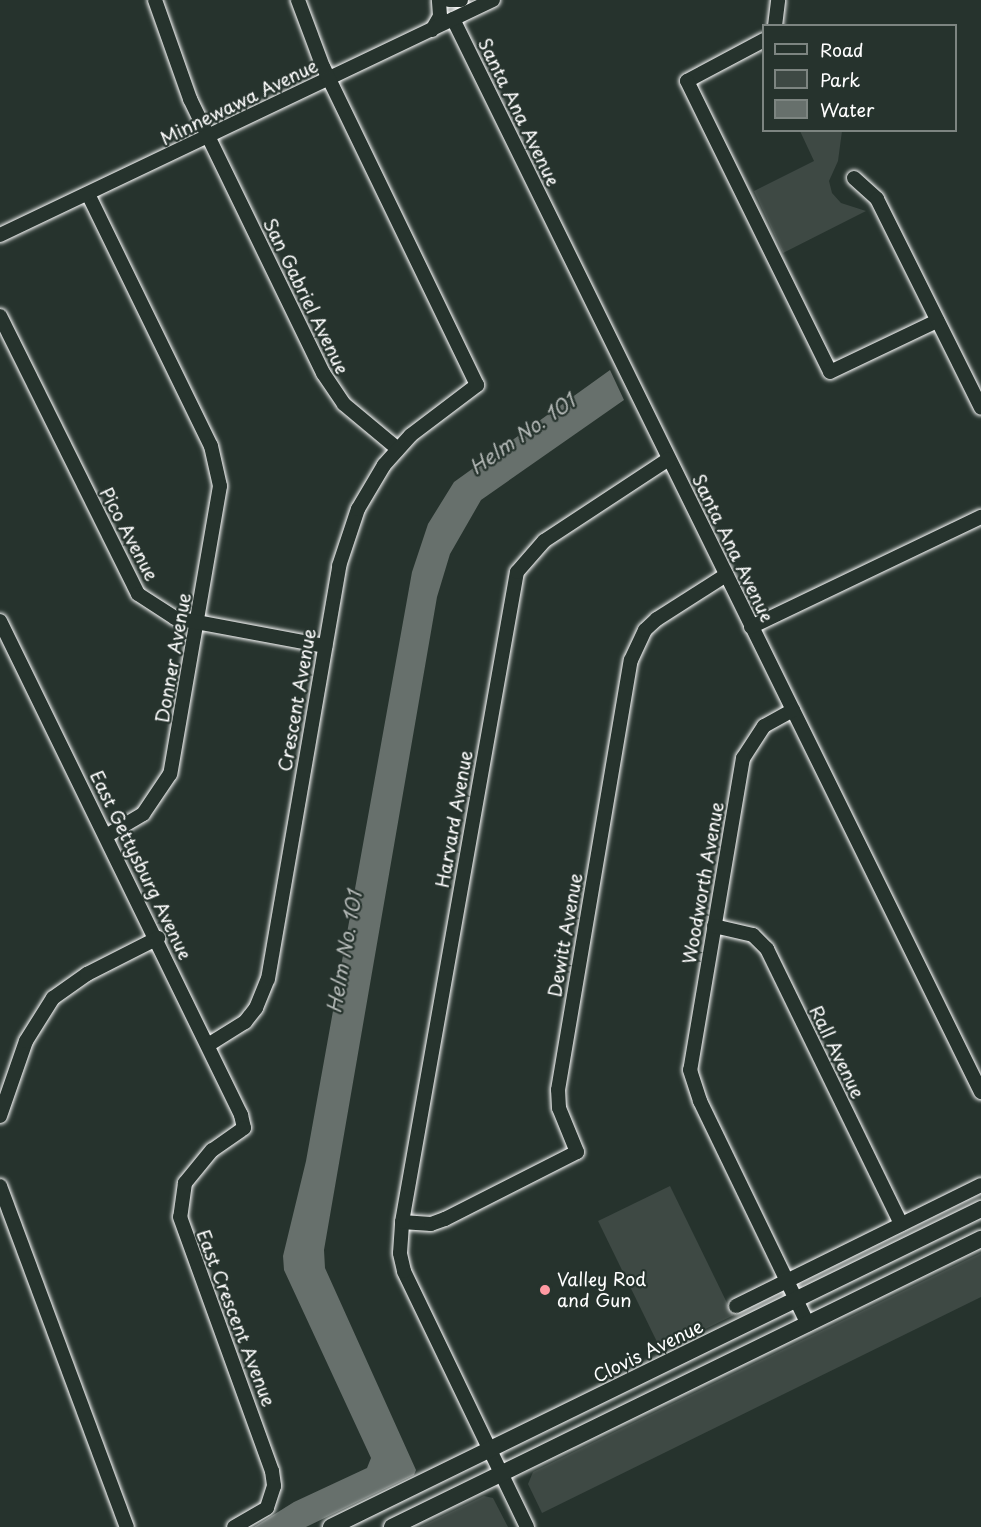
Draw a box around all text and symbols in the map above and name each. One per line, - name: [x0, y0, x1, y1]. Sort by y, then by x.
- legend: [762, 24, 957, 132]
- street label: Santa Ana Avenue: [474, 35, 564, 189]
- text: Road: [820, 36, 864, 63]
- street label: Minnewawa Avenue: [157, 55, 321, 149]
- text: Park: [820, 66, 860, 93]
- text: Water: [820, 96, 874, 123]
- street label: San Gabriel Avenue: [259, 215, 353, 377]
- water label: Helm No. 101: [464, 388, 580, 480]
- street label: Santa Ana Avenue: [688, 471, 778, 625]
- street label: Pico Avenue: [95, 484, 163, 584]
- street label: Donner Avenue: [151, 590, 195, 726]
- street label: Crescent Avenue: [274, 628, 320, 772]
- street label: Harvard Avenue: [431, 748, 477, 890]
- street label: East Gettysburg Avenue: [86, 768, 196, 962]
- street label: Woodworth Avenue: [678, 800, 728, 966]
- street label: Dewitt Avenue: [544, 872, 586, 998]
- water label: Helm No. 101: [321, 888, 367, 1016]
- street label: Rall Avenue: [805, 1002, 869, 1102]
- street label: East Crescent Avenue: [192, 1227, 280, 1409]
- place label: Valley Rod and Gun: [557, 1269, 648, 1312]
- marker: Valley Rod and Gun: [538, 1283, 552, 1297]
- street label: Clovis Avenue: [590, 1315, 706, 1387]

